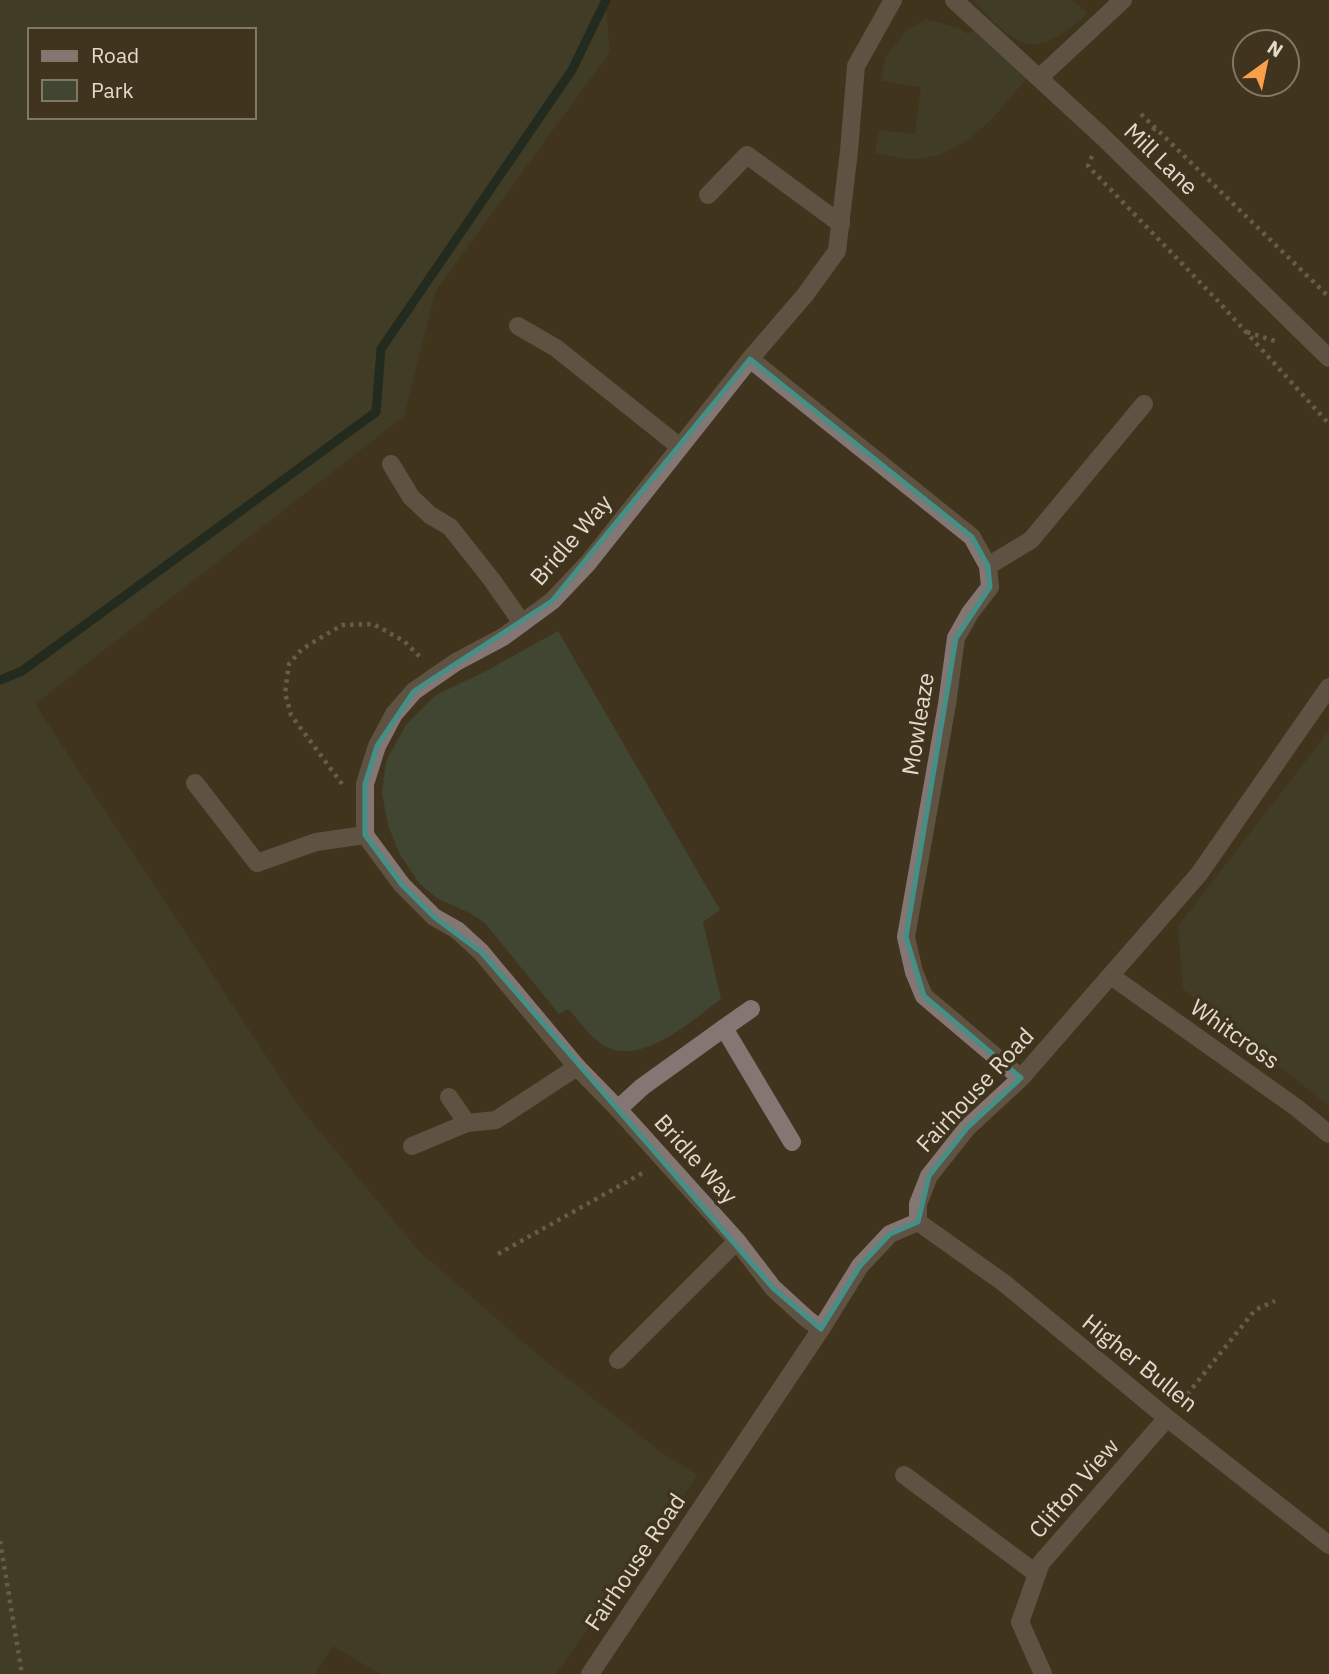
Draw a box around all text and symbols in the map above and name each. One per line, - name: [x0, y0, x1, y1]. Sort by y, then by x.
- legend: [28, 28, 256, 119]
- north arrow: [1231, 28, 1301, 98]
- text: N: [1263, 35, 1288, 63]
- text: Road: [91, 41, 139, 69]
- text: Park: [91, 76, 134, 104]
- street label: Mill Lane: [1118, 116, 1205, 201]
- street label: Bridle Way: [523, 487, 618, 591]
- street label: Mowleaze: [894, 670, 940, 777]
- street label: Whitcross: [1185, 992, 1286, 1075]
- street label: Fairhouse Road: [909, 1021, 1040, 1158]
- street label: Bridle Way: [649, 1107, 745, 1210]
- street label: Higher Bullen: [1077, 1307, 1204, 1418]
- street label: Clifton View: [1022, 1431, 1125, 1544]
- street label: Fairhouse Road: [577, 1487, 691, 1636]

